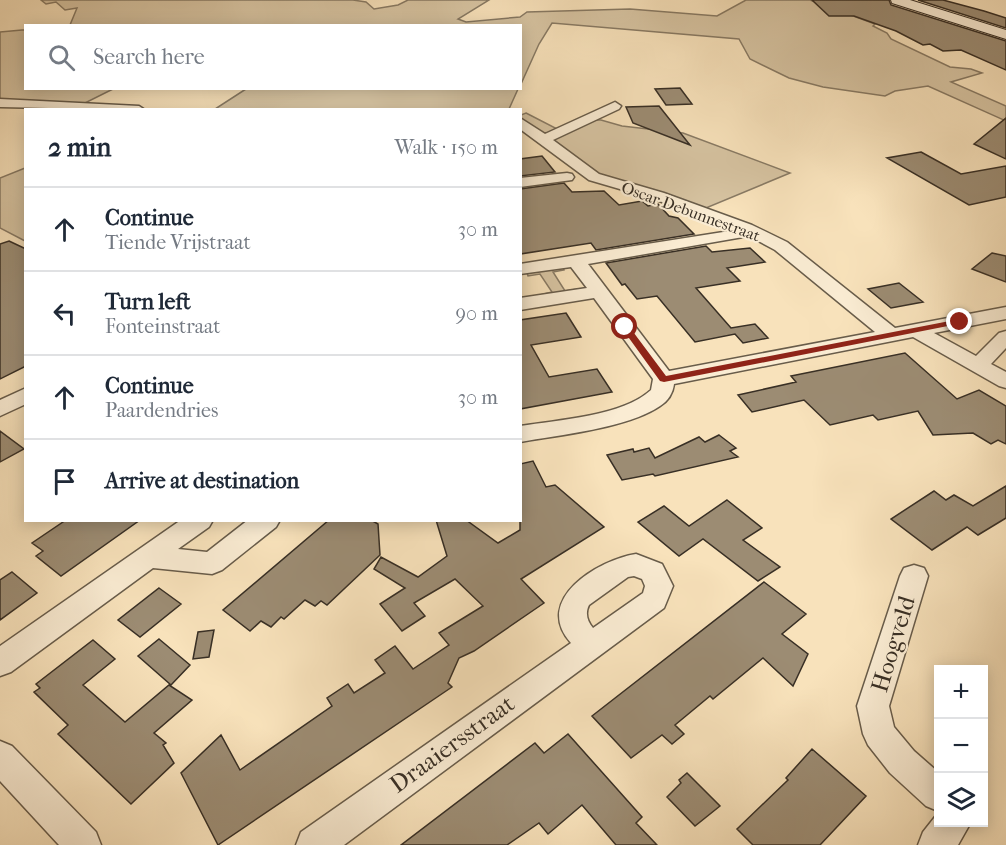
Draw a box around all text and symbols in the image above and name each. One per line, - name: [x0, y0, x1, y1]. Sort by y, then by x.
- search box: [24, 24, 522, 90]
- icon: search: [45, 41, 78, 74]
- text: Search here: [93, 44, 205, 70]
- text: 2 min: [48, 132, 111, 163]
- text: Walk · 150 m: [394, 136, 498, 159]
- street label: Oscar Debunnestraat: [619, 178, 763, 245]
- text: Continue: [105, 205, 194, 231]
- icon: ahead: [48, 213, 81, 246]
- text: 30 m: [458, 218, 498, 241]
- text: Tiende Vrijstraat: [105, 231, 251, 254]
- text: Turn left: [105, 289, 191, 315]
- icon: left: [48, 297, 81, 330]
- text: 90 m: [456, 302, 498, 325]
- route end: [946, 308, 972, 334]
- route start: [611, 313, 637, 339]
- text: Fonteinstraat: [105, 315, 220, 338]
- text: Continue: [105, 373, 194, 399]
- icon: ahead: [48, 381, 81, 414]
- text: 30 m: [458, 386, 498, 409]
- text: Paardendries: [105, 399, 218, 422]
- icon: arrive: [48, 465, 81, 498]
- text: Arrive at destination: [105, 468, 299, 494]
- street label: Hoogveld: [865, 592, 921, 695]
- map controls: [934, 665, 988, 827]
- button: +: [934, 665, 988, 719]
- street label: Draaiersstraat: [384, 689, 520, 799]
- button: −: [934, 719, 988, 773]
- button: layers: [934, 773, 988, 827]

